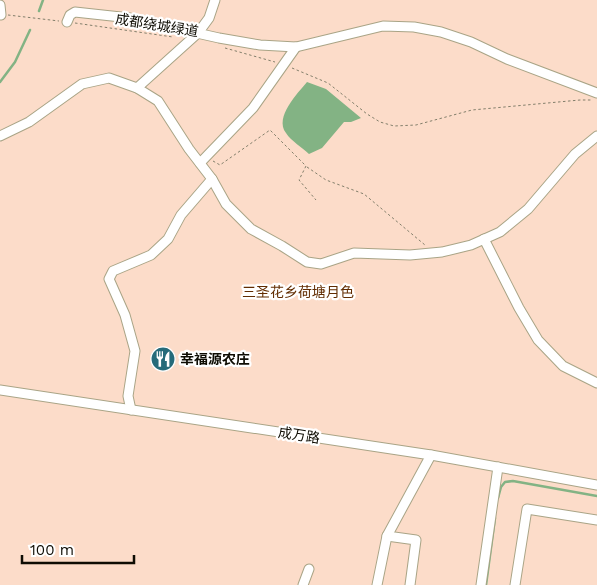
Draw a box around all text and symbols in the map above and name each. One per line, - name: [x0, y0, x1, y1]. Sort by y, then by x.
- street label: 成都绕城绿道: [114, 11, 200, 39]
- park label: 三圣花乡荷塘月色: [242, 284, 354, 300]
- restaurant icon: 幸福源农庄: [150, 346, 176, 372]
- place label: 幸福源农庄: [180, 351, 250, 367]
- street label: 成万路: [277, 424, 321, 446]
- scale bar: [22, 532, 135, 564]
- text: 100 m: [30, 541, 74, 559]

